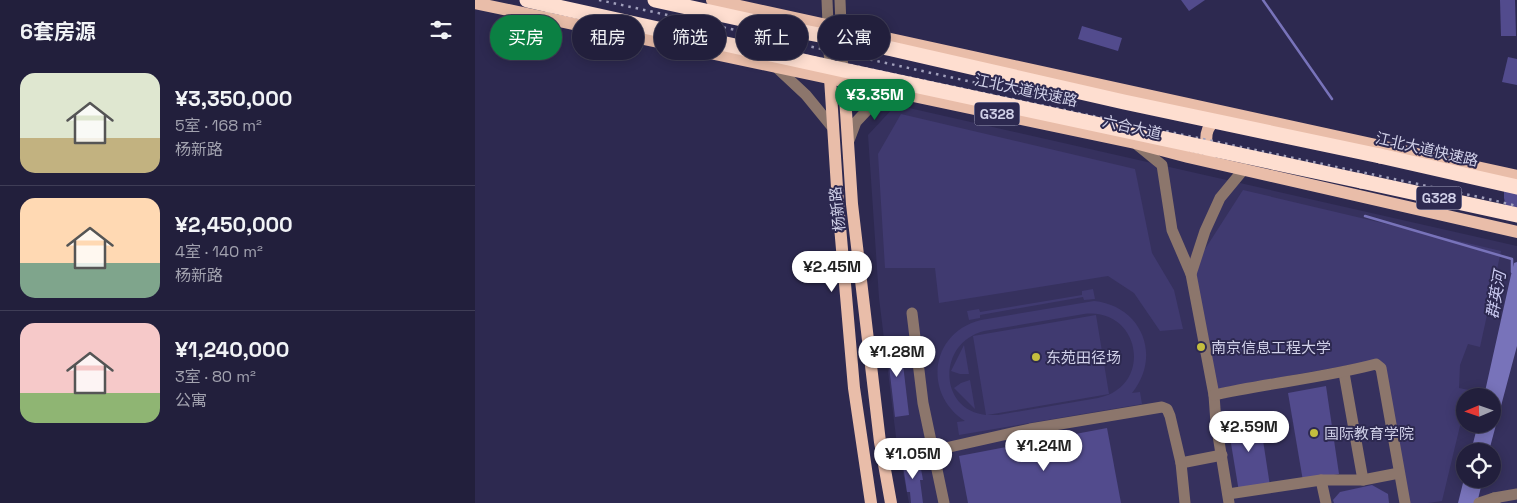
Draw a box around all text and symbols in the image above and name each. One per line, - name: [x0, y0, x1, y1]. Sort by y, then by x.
- chip: 买房: [490, 15, 562, 60]
- chip: 租房: [572, 15, 644, 60]
- chip: 筛选: [654, 15, 726, 60]
- chip: 新上: [736, 15, 808, 60]
- chip: 公寓: [818, 15, 890, 60]
- icon: filters: [427, 16, 455, 44]
- text: 6套房源: [20, 18, 96, 45]
- street label: 江北大道快速路: [973, 70, 1079, 110]
- pin: ¥3.35M: [834, 78, 916, 121]
- text: ¥3.35M: [846, 84, 904, 105]
- text: ¥3,350,000: [175, 85, 292, 112]
- icon: home: [60, 93, 120, 153]
- road number: G328: [975, 102, 1019, 126]
- street label: 六合大道: [1101, 111, 1163, 143]
- text: 5室 · 168 m²: [175, 115, 262, 136]
- street label: 江北大道快速路: [1374, 128, 1480, 170]
- text: 杨新路: [175, 139, 223, 160]
- street label: 杨新路: [825, 186, 849, 232]
- road number: G328: [1417, 187, 1461, 210]
- text: ¥2,450,000: [175, 211, 293, 238]
- icon: home: [60, 218, 120, 278]
- text: 4室 · 140 m²: [175, 241, 263, 262]
- pin: ¥2.45M: [791, 250, 873, 293]
- text: ¥2.45M: [803, 256, 861, 277]
- text: 杨新路: [175, 265, 223, 286]
- water label: 群英河: [1481, 267, 1511, 320]
- text: ¥1,240,000: [175, 336, 289, 363]
- pin: ¥1.28M: [856, 336, 938, 378]
- place label: 南京信息工程大学: [1211, 338, 1331, 357]
- text: ¥1.28M: [869, 341, 925, 362]
- marker: 南京信息工程大学: [1195, 341, 1207, 353]
- icon: home: [60, 343, 120, 403]
- place label: 东苑田径场: [1046, 348, 1121, 367]
- marker: 东苑田径场: [1030, 351, 1042, 363]
- text: 3室 · 80 m²: [175, 366, 256, 387]
- north arrow: [1456, 388, 1501, 432]
- map controls: [1456, 388, 1501, 488]
- text: 公寓: [175, 390, 207, 411]
- pin: ¥2.59M: [1208, 410, 1290, 453]
- text: ¥2.59M: [1220, 416, 1278, 437]
- place label: 国际教育学院: [1324, 424, 1414, 443]
- marker: 国际教育学院: [1308, 427, 1320, 439]
- pin: ¥1.24M: [1003, 430, 1085, 472]
- text: ¥1.24M: [1016, 435, 1072, 456]
- pin: ¥1.05M: [872, 438, 954, 480]
- text: ¥1.05M: [885, 443, 941, 464]
- button: locate: [1456, 443, 1501, 488]

